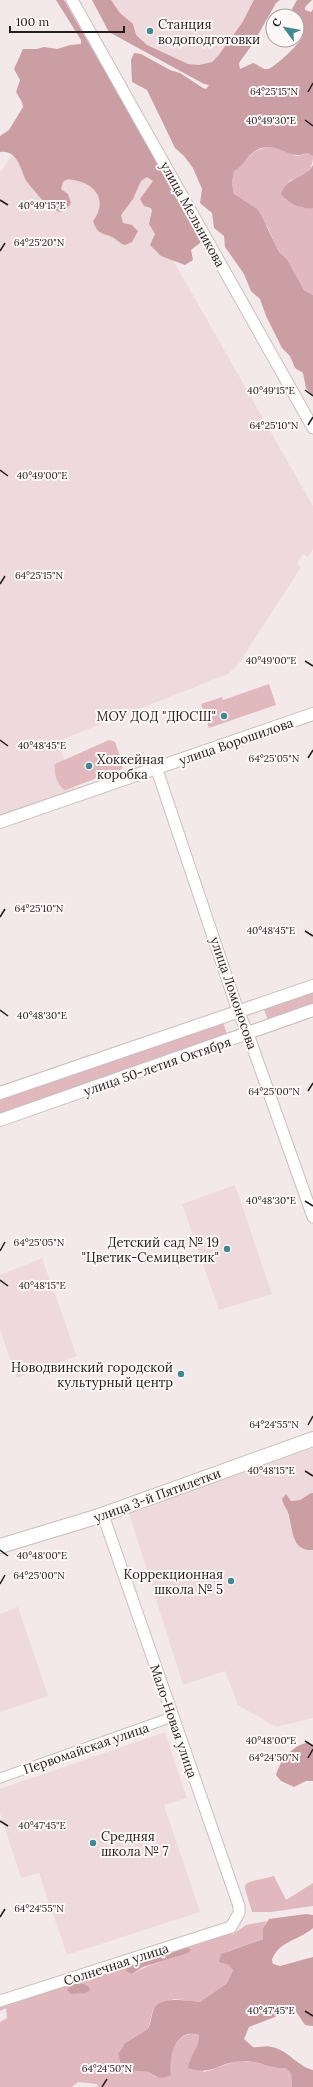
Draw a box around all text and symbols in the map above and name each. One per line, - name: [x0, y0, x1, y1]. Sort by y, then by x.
- scale bar: [10, 8, 124, 34]
- north arrow: [265, 8, 305, 48]
- text: 100 m: [16, 14, 49, 29]
- text: С: [269, 15, 285, 30]
- place label: Станция водоподготовки: [158, 16, 260, 48]
- marker: Станция водоподготовки: [145, 26, 155, 36]
- text: 64°25'15"N: [250, 85, 298, 98]
- text: 40°49'30"E: [246, 114, 296, 127]
- street label: улица Мельникова: [156, 158, 229, 270]
- text: 40°49'15"E: [18, 199, 66, 212]
- text: 64°25'20"N: [14, 236, 65, 249]
- text: 40°49'15"E: [247, 384, 295, 397]
- text: 64°25'10"N: [250, 419, 299, 432]
- text: 40°49'00"E: [17, 469, 67, 482]
- text: 64°25'15"N: [15, 569, 63, 582]
- text: 40°49'00"E: [246, 654, 296, 667]
- place label: МОУ ДОД "ДЮСШ": [97, 708, 216, 725]
- marker: МОУ ДОД "ДЮСШ": [219, 711, 229, 721]
- street label: улица Ворошилова: [177, 714, 296, 769]
- text: 40°48'45"E: [18, 739, 66, 752]
- place label: Хоккейная коробка: [97, 751, 164, 783]
- text: 64°25'05"N: [249, 752, 300, 765]
- marker: Хоккейная коробка: [84, 761, 94, 771]
- text: 64°25'10"N: [15, 902, 64, 915]
- text: 40°48'45"E: [247, 924, 295, 937]
- street label: улица Ломоносова: [206, 935, 261, 1052]
- text: 40°48'30"E: [17, 1009, 67, 1022]
- street label: улица 50-летия Октября: [81, 1033, 233, 1100]
- text: 64°25'00"N: [248, 1085, 300, 1098]
- text: 40°48'30"E: [246, 1194, 296, 1207]
- place label: Детский сад № 19 "Цветик-Семицветик": [82, 1234, 219, 1266]
- text: 64°25'05"N: [14, 1236, 65, 1249]
- marker: Детский сад № 19 "Цветик-Семицветик": [222, 1244, 232, 1254]
- text: 40°48'15"E: [18, 1279, 66, 1292]
- place label: Новодвинский городской культурный центр: [11, 1359, 173, 1391]
- marker: Новодвинский городской культурный центр: [176, 1369, 186, 1379]
- text: 64°24'55"N: [249, 1418, 299, 1431]
- text: 40°48'15"E: [247, 1464, 295, 1477]
- street label: улица 3-й Пятилетки: [91, 1465, 223, 1526]
- text: 40°48'00"E: [17, 1549, 67, 1562]
- place label: Коррекционная школа № 5: [123, 1566, 223, 1598]
- text: 64°25'00"N: [13, 1569, 65, 1582]
- marker: Коррекционная школа № 5: [226, 1576, 236, 1586]
- street label: Мало-Новая улица: [146, 1662, 201, 1780]
- street label: Первомайская улица: [21, 1719, 151, 1778]
- text: 40°48'00"E: [246, 1734, 296, 1747]
- text: 64°24'50"N: [249, 1751, 300, 1764]
- text: 40°47'45"E: [18, 1819, 66, 1832]
- place label: Средняя школа № 7: [101, 1828, 169, 1860]
- marker: Средняя школа № 7: [88, 1838, 98, 1848]
- text: 64°24'55"N: [14, 1902, 64, 1915]
- street label: Солнечная улица: [61, 1939, 171, 1989]
- text: 40°47'45"E: [247, 2004, 295, 2017]
- text: 64°24'50"N: [82, 2062, 133, 2075]

